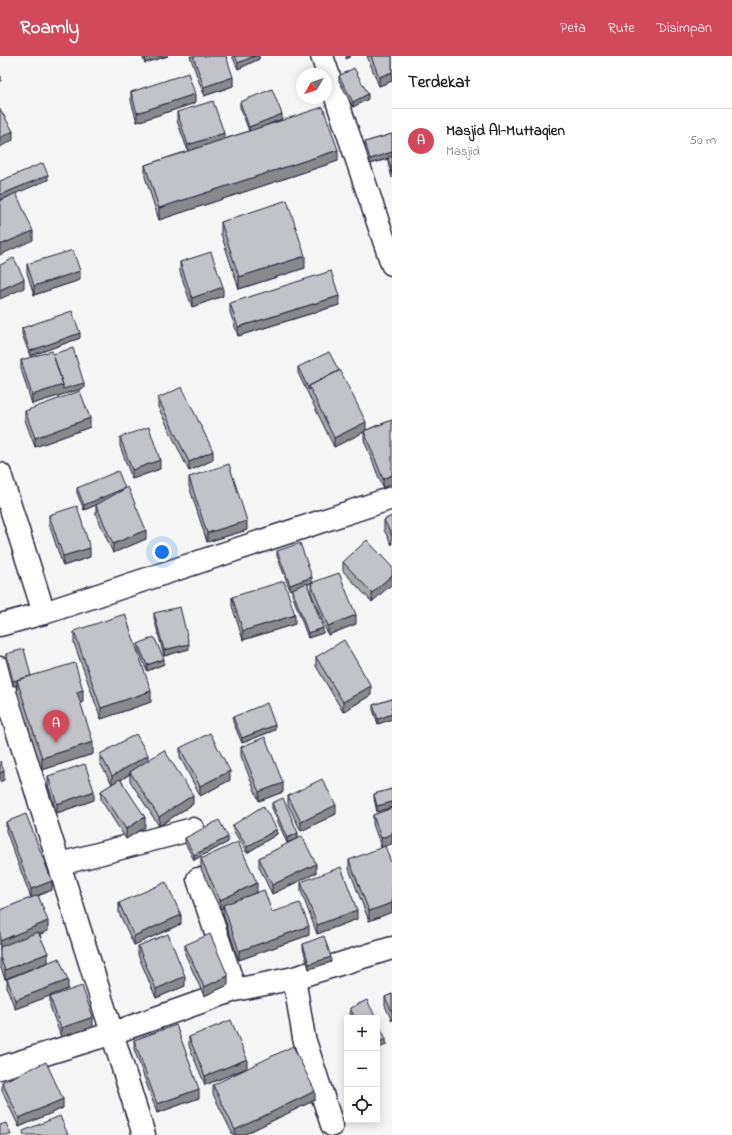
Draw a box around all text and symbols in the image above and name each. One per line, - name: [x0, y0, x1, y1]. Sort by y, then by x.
- text: Roamly: [20, 15, 79, 42]
- text: Peta: [560, 18, 586, 39]
- text: Rute: [608, 18, 635, 39]
- text: Disimpan: [657, 18, 712, 39]
- north arrow: [296, 68, 332, 104]
- text: Terdekat: [408, 70, 470, 95]
- text: Masjid Al-Muttaqien: [446, 120, 565, 142]
- text: A: [417, 131, 425, 150]
- text: 50 m: [690, 131, 716, 150]
- text: Masjid: [446, 142, 480, 161]
- your location: [152, 542, 172, 562]
- pin: A: [43, 710, 69, 743]
- map controls: [344, 1015, 380, 1123]
- button: +: [344, 1015, 380, 1051]
- button: −: [344, 1051, 380, 1087]
- button: locate: [344, 1087, 380, 1123]

